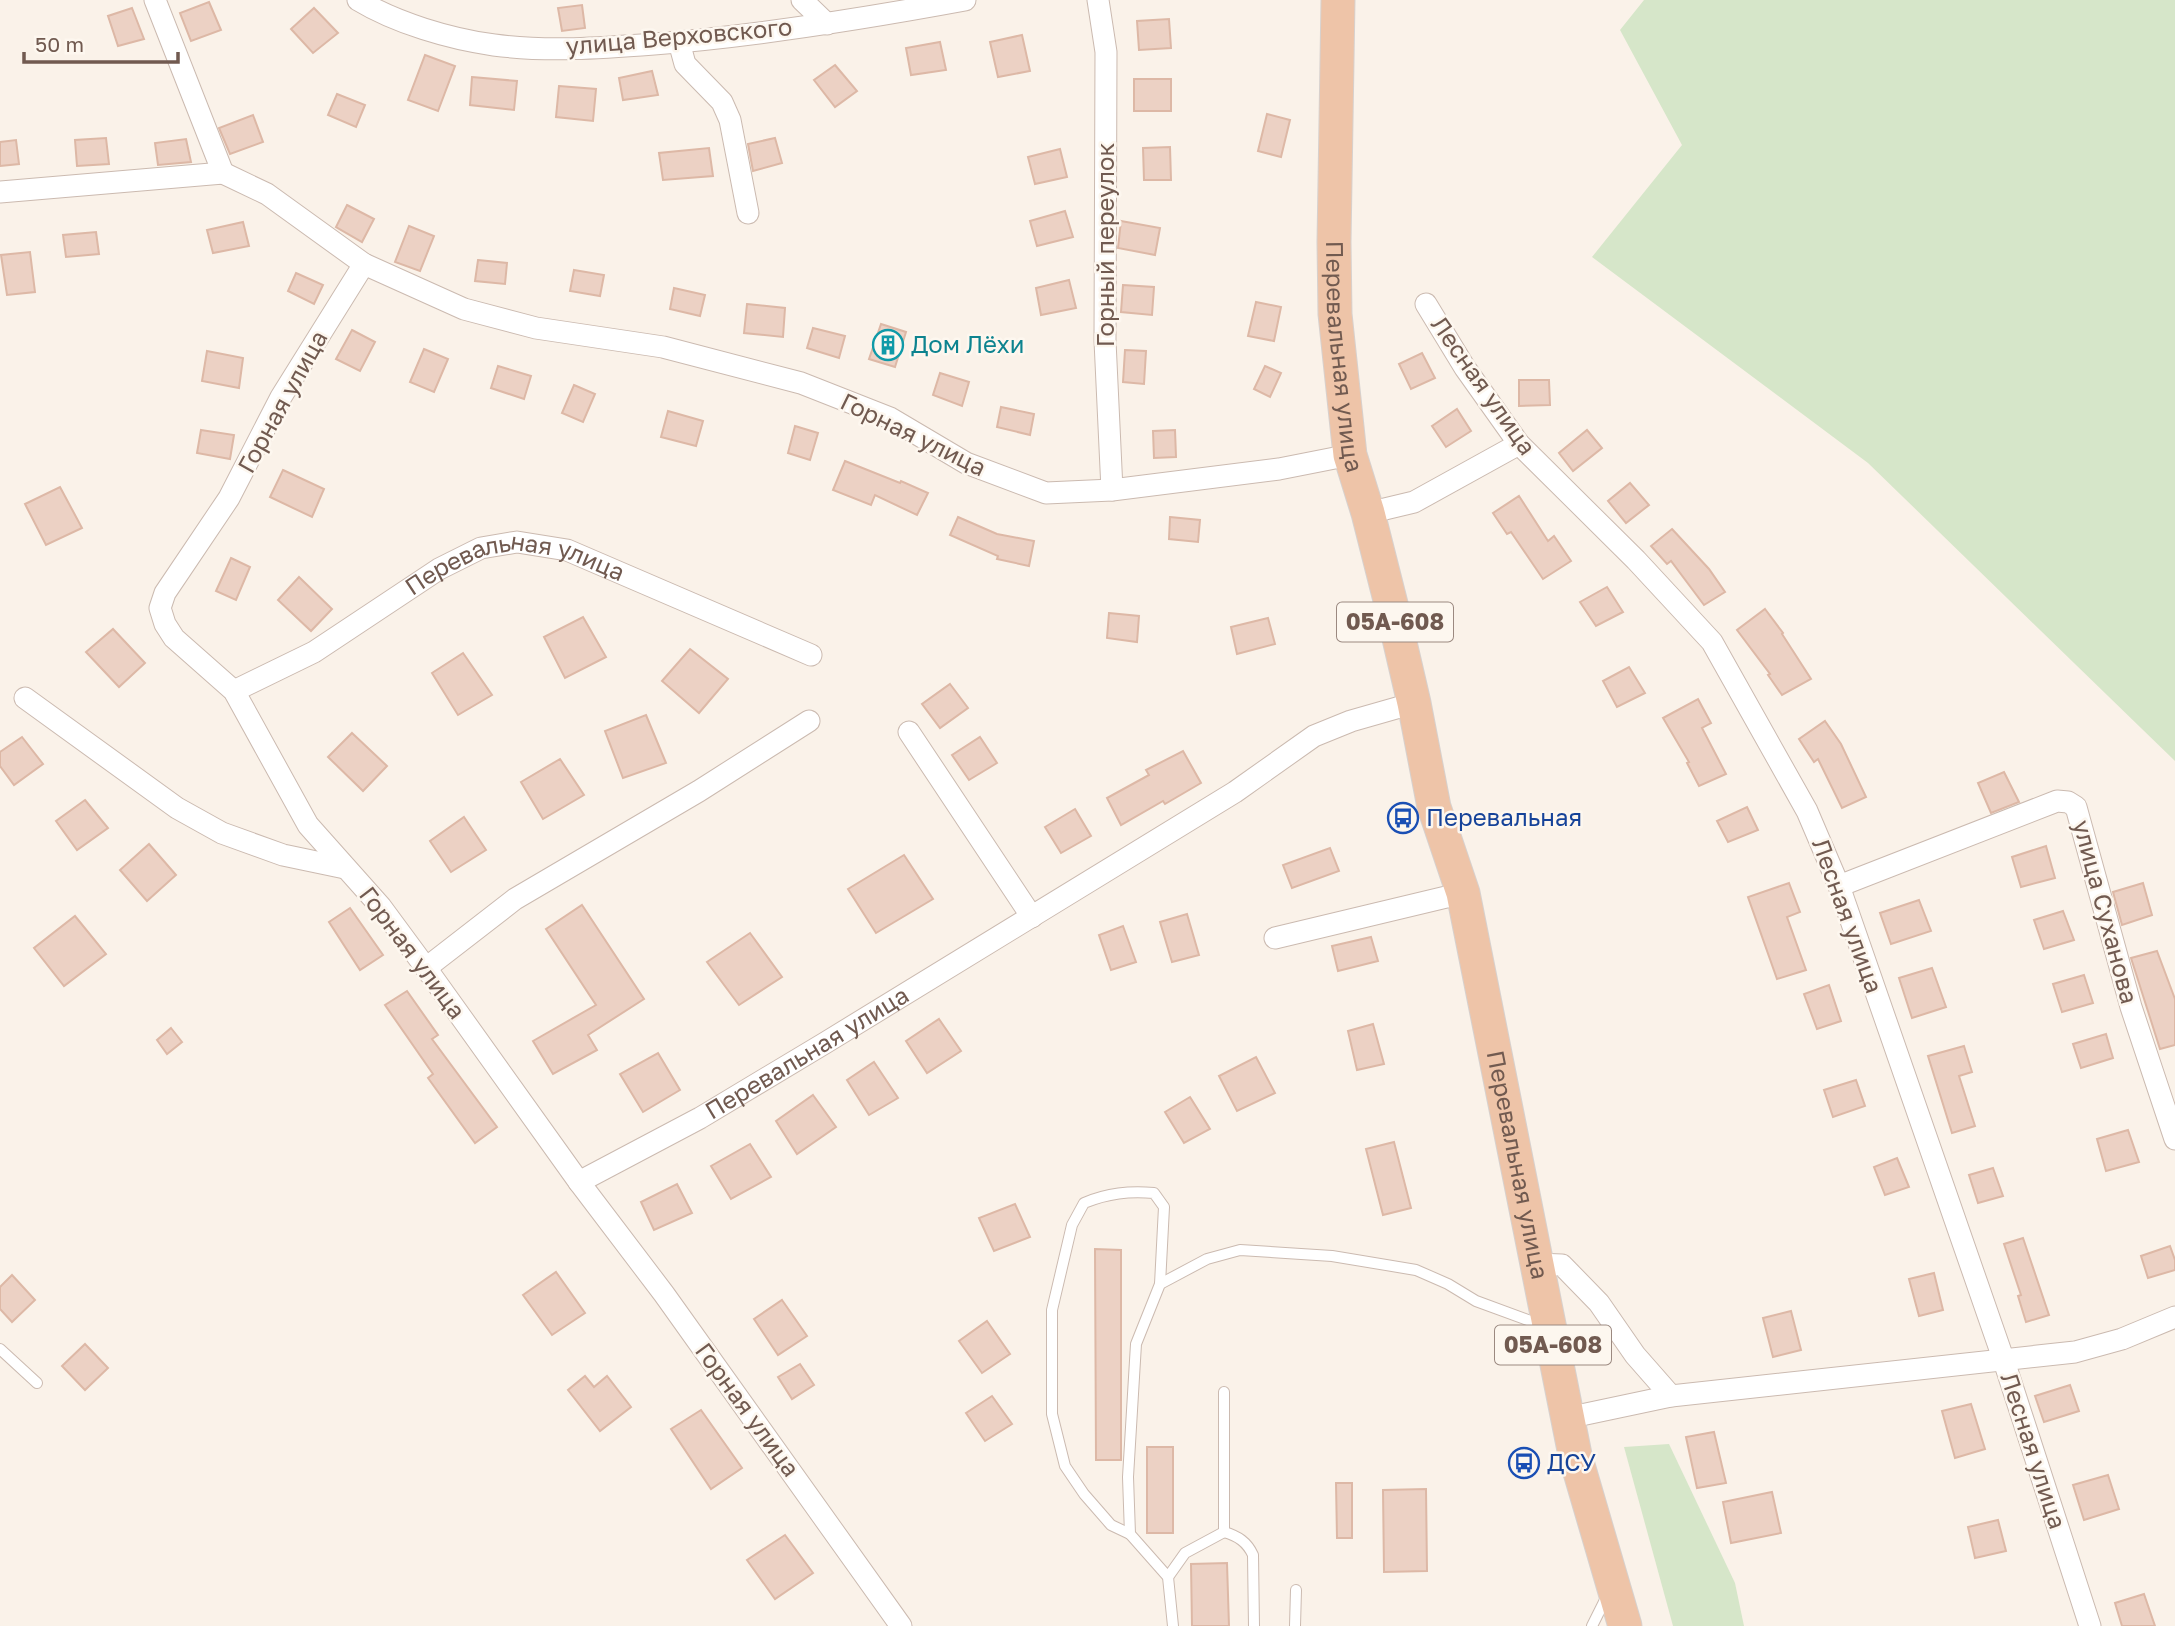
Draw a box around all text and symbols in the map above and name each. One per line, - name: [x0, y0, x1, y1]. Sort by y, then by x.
- street label: улица Верховского: [564, 11, 793, 60]
- scale bar: [24, 21, 178, 65]
- text: 50 m: [35, 31, 84, 57]
- street label: Горный переулок: [1090, 143, 1119, 347]
- street label: Перевальная улица: [1321, 240, 1370, 476]
- street label: Лесная улица: [1426, 310, 1543, 460]
- street label: Горная улица: [231, 325, 333, 477]
- building icon: Дом Лёхи: [871, 328, 905, 362]
- place label: Дом Лёхи: [911, 329, 1024, 358]
- street label: Горная улица: [836, 386, 991, 481]
- text: Перевальная улица: [399, 525, 630, 600]
- street label: Перевальная улица: [400, 565, 634, 609]
- road number: 05А-608: [1337, 602, 1453, 642]
- bus stop icon: Перевальная: [1386, 801, 1420, 835]
- place label: Перевальная: [1426, 802, 1582, 831]
- street label: улица Суханова: [2068, 817, 2145, 1007]
- street label: Лесная улица: [1807, 834, 1890, 997]
- street label: Горная улица: [354, 880, 472, 1024]
- street label: Перевальная улица: [699, 979, 913, 1125]
- street label: Перевальная улица: [1482, 1048, 1556, 1282]
- road number: 05А-608: [1495, 1326, 1611, 1364]
- street label: Горная улица: [690, 1337, 806, 1482]
- street label: Лесная улица: [1996, 1369, 2073, 1532]
- bus stop icon: ДСУ: [1507, 1446, 1541, 1480]
- place label: ДСУ: [1547, 1447, 1596, 1476]

